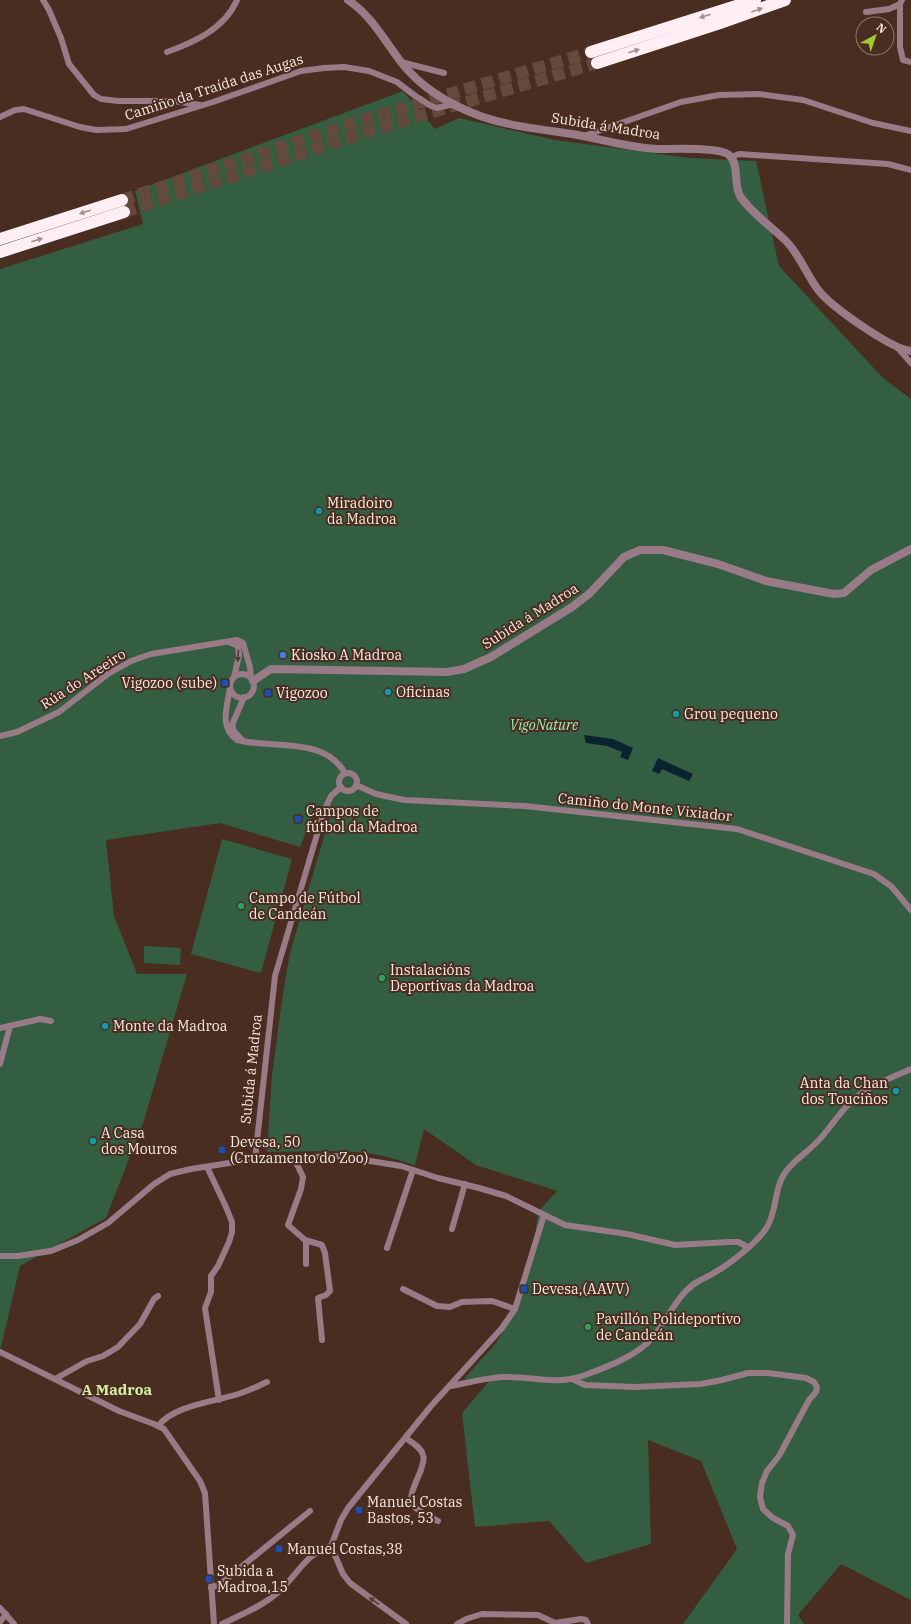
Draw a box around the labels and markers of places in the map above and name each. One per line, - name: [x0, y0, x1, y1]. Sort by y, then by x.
- place label: Miradoiro da Madroa: [327, 494, 397, 528]
- marker: Miradoiro da Madroa: [314, 506, 324, 516]
- place label: Kiosko A Madroa: [291, 646, 403, 664]
- marker: Kiosko A Madroa: [278, 650, 288, 660]
- place label: Vigozoo (sube): [121, 674, 217, 692]
- marker: Vigozoo (sube): [220, 678, 230, 688]
- place label: Oficinas: [396, 683, 450, 701]
- place label: Vigozoo: [276, 684, 328, 702]
- marker: Oficinas: [383, 687, 393, 697]
- marker: Vigozoo: [263, 688, 273, 698]
- place label: Grou pequeno: [684, 705, 778, 723]
- marker: Grou pequeno: [671, 709, 681, 719]
- place label: Campos de fútbol da Madroa: [306, 802, 418, 836]
- marker: Campos de fútbol da Madroa: [293, 814, 303, 824]
- place label: Campo de Fútbol de Candeán: [249, 889, 361, 923]
- marker: Campo de Fútbol de Candeán: [236, 901, 246, 911]
- place label: Instalacións Deportivas da Madroa: [390, 961, 535, 995]
- marker: Instalacións Deportivas da Madroa: [377, 973, 387, 983]
- place label: Monte da Madroa: [113, 1017, 228, 1035]
- marker: Monte da Madroa: [100, 1021, 110, 1031]
- place label: Anta da Chan dos Touciños: [800, 1074, 888, 1108]
- marker: Anta da Chan dos Touciños: [891, 1086, 901, 1096]
- place label: A Casa dos Mouros: [101, 1124, 177, 1158]
- place label: Devesa, 50 (Cruzamento do Zoo): [230, 1133, 368, 1167]
- marker: A Casa dos Mouros: [88, 1136, 98, 1146]
- marker: Devesa, 50 (Cruzamento do Zoo): [217, 1145, 227, 1155]
- place label: Devesa,(AAVV): [532, 1280, 630, 1298]
- marker: Devesa,(AAVV): [519, 1284, 529, 1294]
- place label: Pavillón Polideportivo de Candeán: [596, 1310, 741, 1344]
- marker: Pavillón Polideportivo de Candeán: [583, 1322, 593, 1332]
- place label: Manuel Costas Bastos, 53: [367, 1493, 463, 1527]
- marker: Manuel Costas Bastos, 53: [354, 1505, 364, 1515]
- place label: Manuel Costas,38: [287, 1540, 403, 1558]
- marker: Manuel Costas,38: [274, 1544, 284, 1554]
- place label: Subida a Madroa,15: [217, 1562, 288, 1596]
- marker: Subida a Madroa,15: [204, 1574, 214, 1584]

